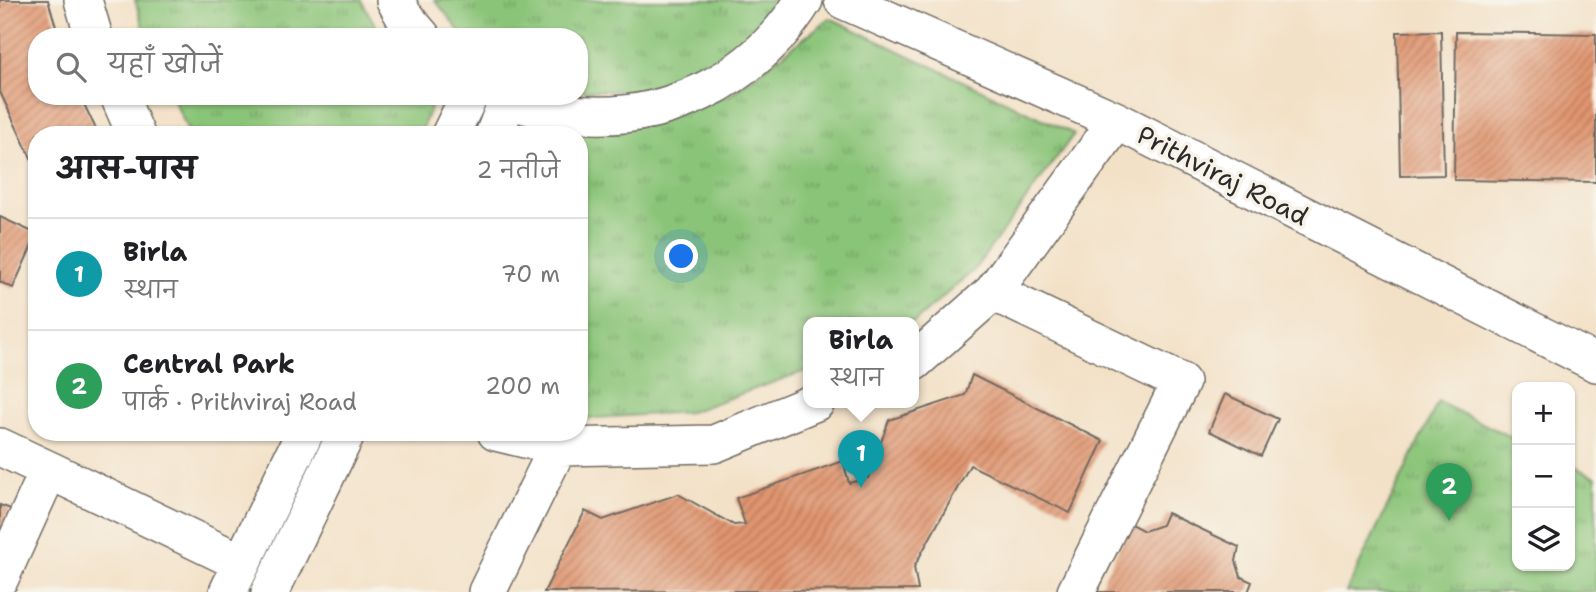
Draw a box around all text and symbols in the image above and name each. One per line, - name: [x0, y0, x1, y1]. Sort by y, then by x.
- search box: [28, 28, 588, 105]
- text: यहाँ खोजें: [108, 46, 222, 81]
- icon: search: [52, 48, 90, 86]
- street label: Prithviraj Road: [1131, 117, 1315, 233]
- text: आस-पास: [56, 148, 197, 189]
- text: 2 नतीजे: [476, 155, 560, 185]
- text: Birla: [123, 234, 187, 269]
- your location: [664, 239, 698, 273]
- text: 1: [74, 259, 84, 289]
- text: 70 m: [501, 259, 560, 289]
- text: स्थान: [123, 275, 178, 305]
- popup: [803, 317, 919, 408]
- text: Birla: [829, 322, 893, 357]
- text: Central Park: [123, 346, 295, 381]
- text: स्थान: [829, 363, 883, 393]
- text: 2: [71, 371, 87, 401]
- text: 200 m: [485, 371, 560, 401]
- map controls: [1512, 382, 1575, 571]
- button: +: [1512, 382, 1575, 445]
- text: पार्क · Prithviraj Road: [123, 387, 357, 417]
- pin: 1: [838, 430, 884, 488]
- button: −: [1512, 445, 1575, 508]
- pin: 2: [1426, 463, 1472, 521]
- button: layers: [1512, 508, 1575, 571]

